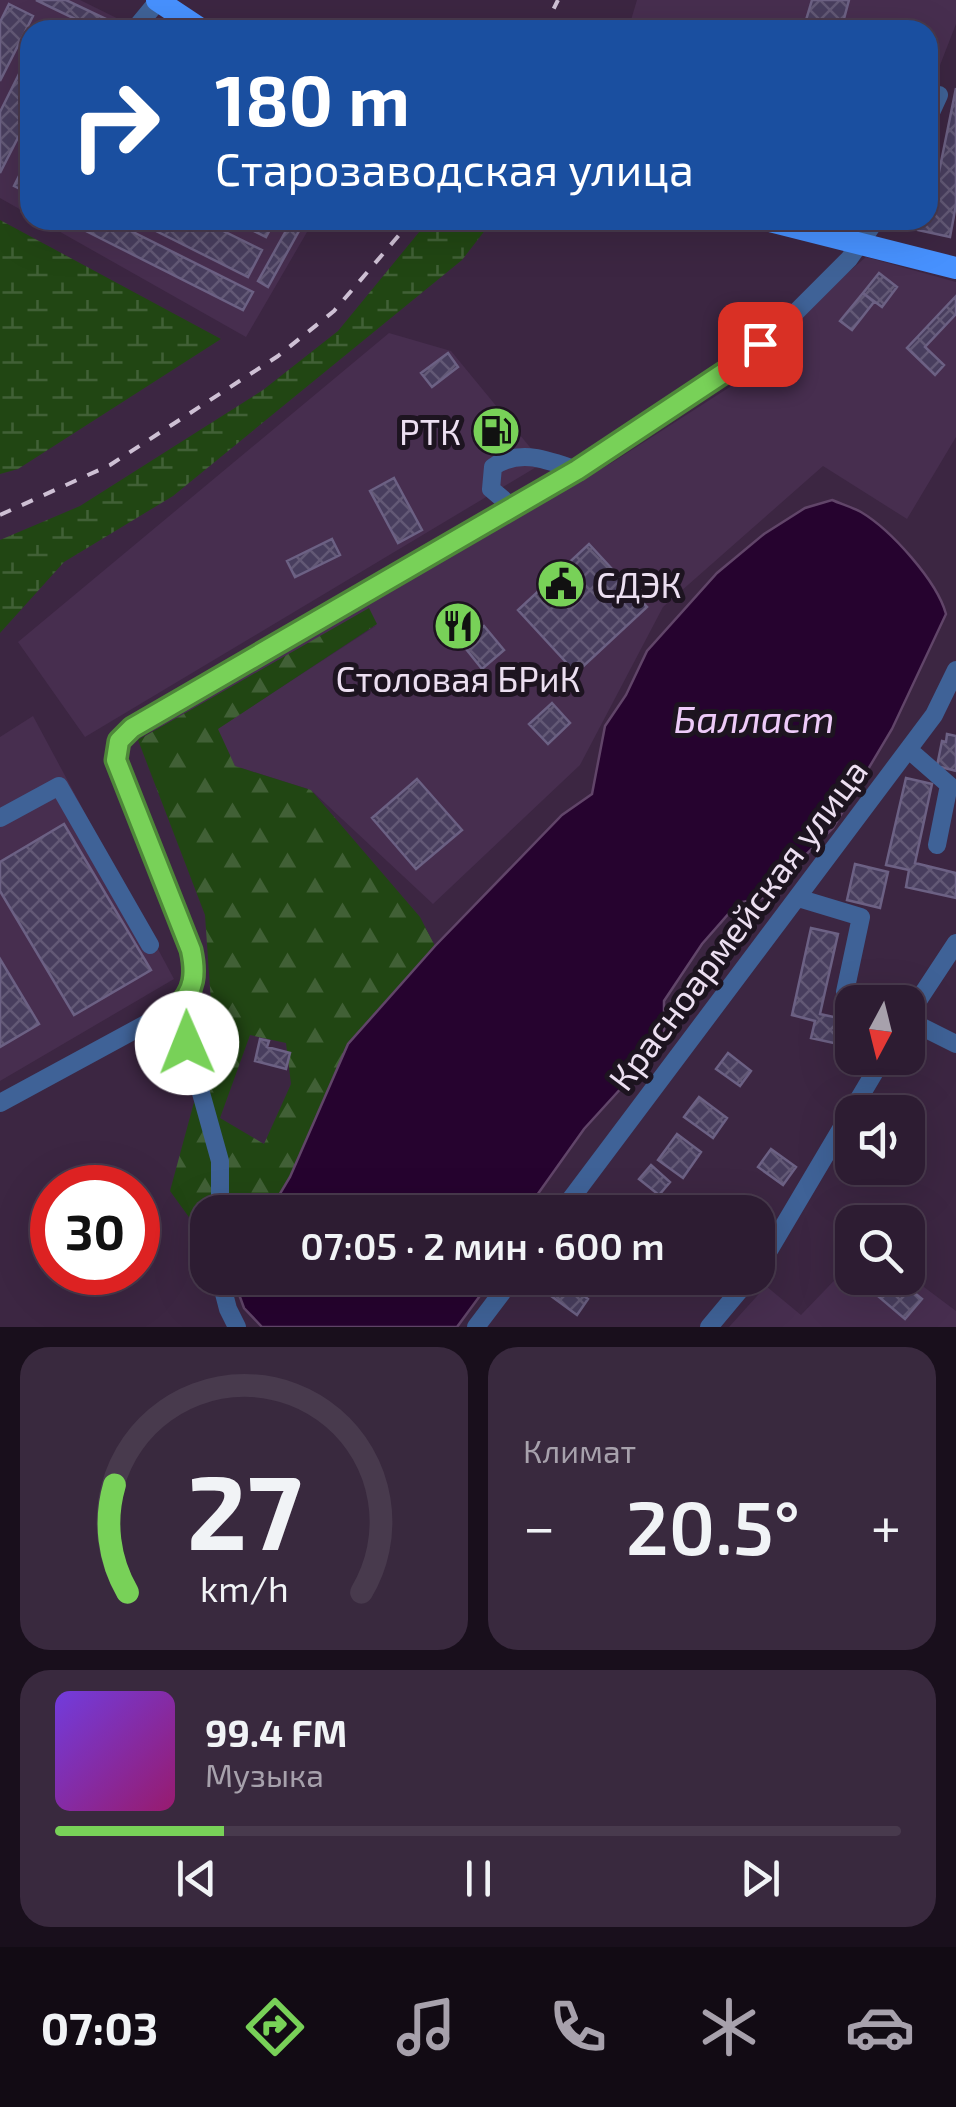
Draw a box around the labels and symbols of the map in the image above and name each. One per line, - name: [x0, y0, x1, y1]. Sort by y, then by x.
- pin: [718, 302, 803, 387]
- fuel station icon: РТК: [470, 405, 522, 457]
- place label: РТК: [399, 410, 461, 452]
- public building icon: СДЭК: [535, 558, 587, 610]
- place label: СДЭК: [596, 563, 681, 605]
- restaurant icon: Столовая БРиК: [432, 600, 484, 652]
- place label: Столовая БРиК: [336, 657, 580, 699]
- water label: Балласт: [674, 695, 834, 741]
- street label: Красноармейская улица: [599, 750, 876, 1098]
- north arrow: [835, 985, 925, 1075]
- position arrow: [135, 991, 239, 1095]
- speed limit sign: 30: [30, 1165, 160, 1295]

